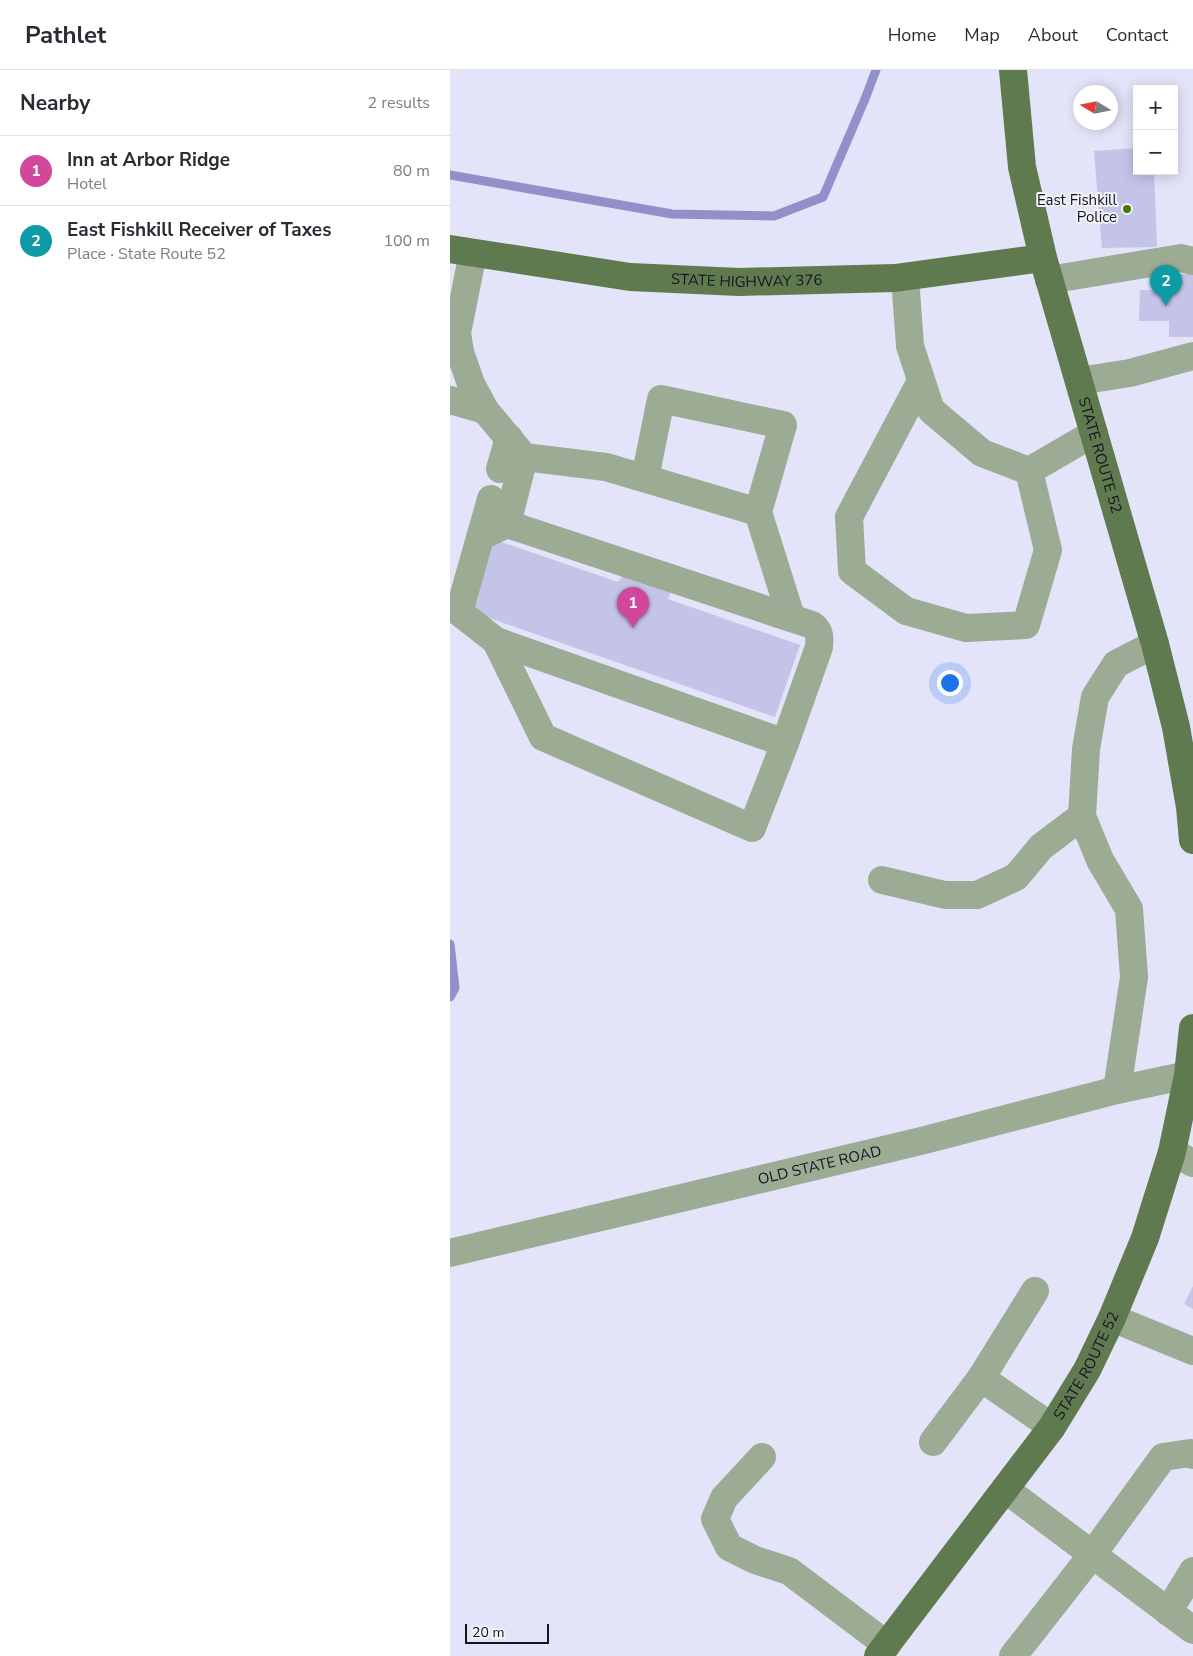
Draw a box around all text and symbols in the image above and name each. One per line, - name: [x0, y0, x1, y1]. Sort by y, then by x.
- text: Pathlet: [25, 19, 106, 51]
- text: Home: [888, 23, 936, 47]
- text: Map: [964, 23, 1000, 47]
- text: About: [1028, 23, 1078, 47]
- text: Contact: [1106, 23, 1168, 47]
- north arrow: [1073, 85, 1118, 130]
- map controls: [1133, 85, 1178, 175]
- button: +: [1133, 85, 1178, 130]
- text: Nearby: [20, 89, 90, 117]
- text: 2 results: [368, 92, 430, 114]
- button: −: [1133, 130, 1178, 175]
- text: Inn at Arbor Ridge: [67, 147, 230, 173]
- text: 1: [31, 160, 41, 182]
- text: 80 m: [393, 160, 430, 182]
- text: Hotel: [67, 173, 107, 195]
- place label: East Fishkill Police: [1037, 190, 1118, 227]
- marker: East Fishkill Police: [1121, 203, 1133, 215]
- text: East Fishkill Receiver of Taxes: [67, 217, 331, 243]
- text: 2: [31, 230, 41, 252]
- text: 100 m: [383, 230, 430, 252]
- text: Place · State Route 52: [67, 243, 226, 265]
- pin: 2: [1150, 265, 1182, 306]
- street label: STATE HIGHWAY 376: [671, 269, 823, 292]
- street label: STATE ROUTE 52: [1074, 394, 1127, 516]
- pin: 1: [617, 587, 649, 628]
- your location: [937, 670, 963, 696]
- street label: OLD STATE ROAD: [756, 1141, 883, 1189]
- street label: STATE ROUTE 52: [1049, 1309, 1124, 1424]
- scale bar: [465, 1621, 549, 1644]
- text: 20 m: [472, 1623, 504, 1642]

